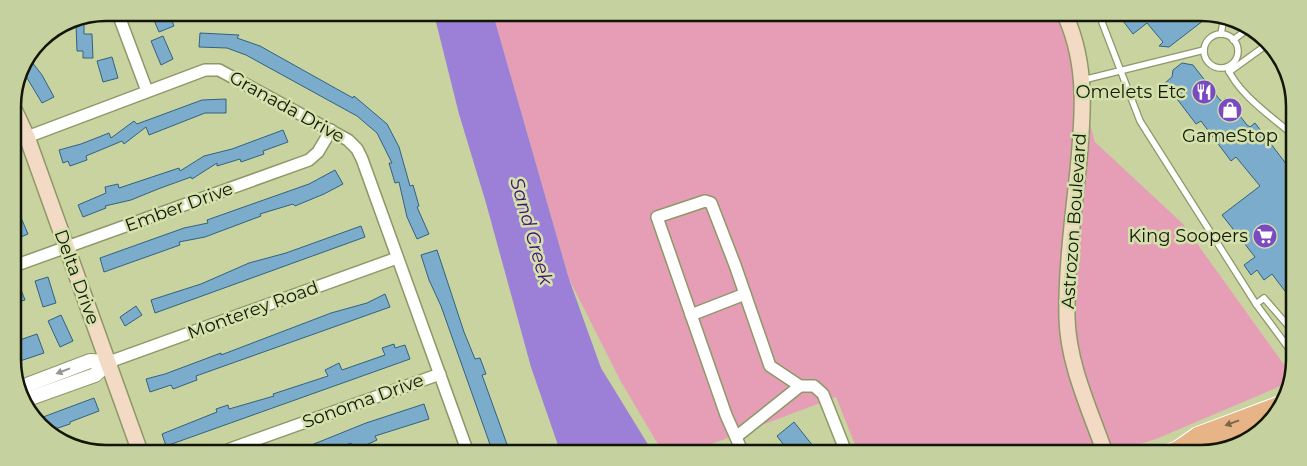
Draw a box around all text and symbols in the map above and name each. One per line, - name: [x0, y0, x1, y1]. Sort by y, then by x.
- street label: Granada Drive: [225, 66, 349, 148]
- restaurant icon: Omelets Etc: [1191, 79, 1217, 105]
- place label: Omelets Etc: [1076, 81, 1186, 103]
- shop icon: GameStop: [1217, 97, 1243, 123]
- place label: GameStop: [1182, 125, 1278, 147]
- street label: Astrozon Boulevard: [1057, 132, 1091, 310]
- water label: Sand Creek: [505, 175, 558, 288]
- street label: Ember Drive: [122, 177, 236, 237]
- supermarket icon: King Soopers: [1252, 223, 1278, 249]
- place label: King Soopers: [1128, 225, 1248, 247]
- street label: Delta Drive: [50, 226, 104, 328]
- street label: Monterey Road: [185, 276, 321, 344]
- one-way arrow: [55, 367, 70, 375]
- street label: Sonoma Drive: [299, 369, 427, 433]
- one-way arrow: [1224, 419, 1239, 427]

